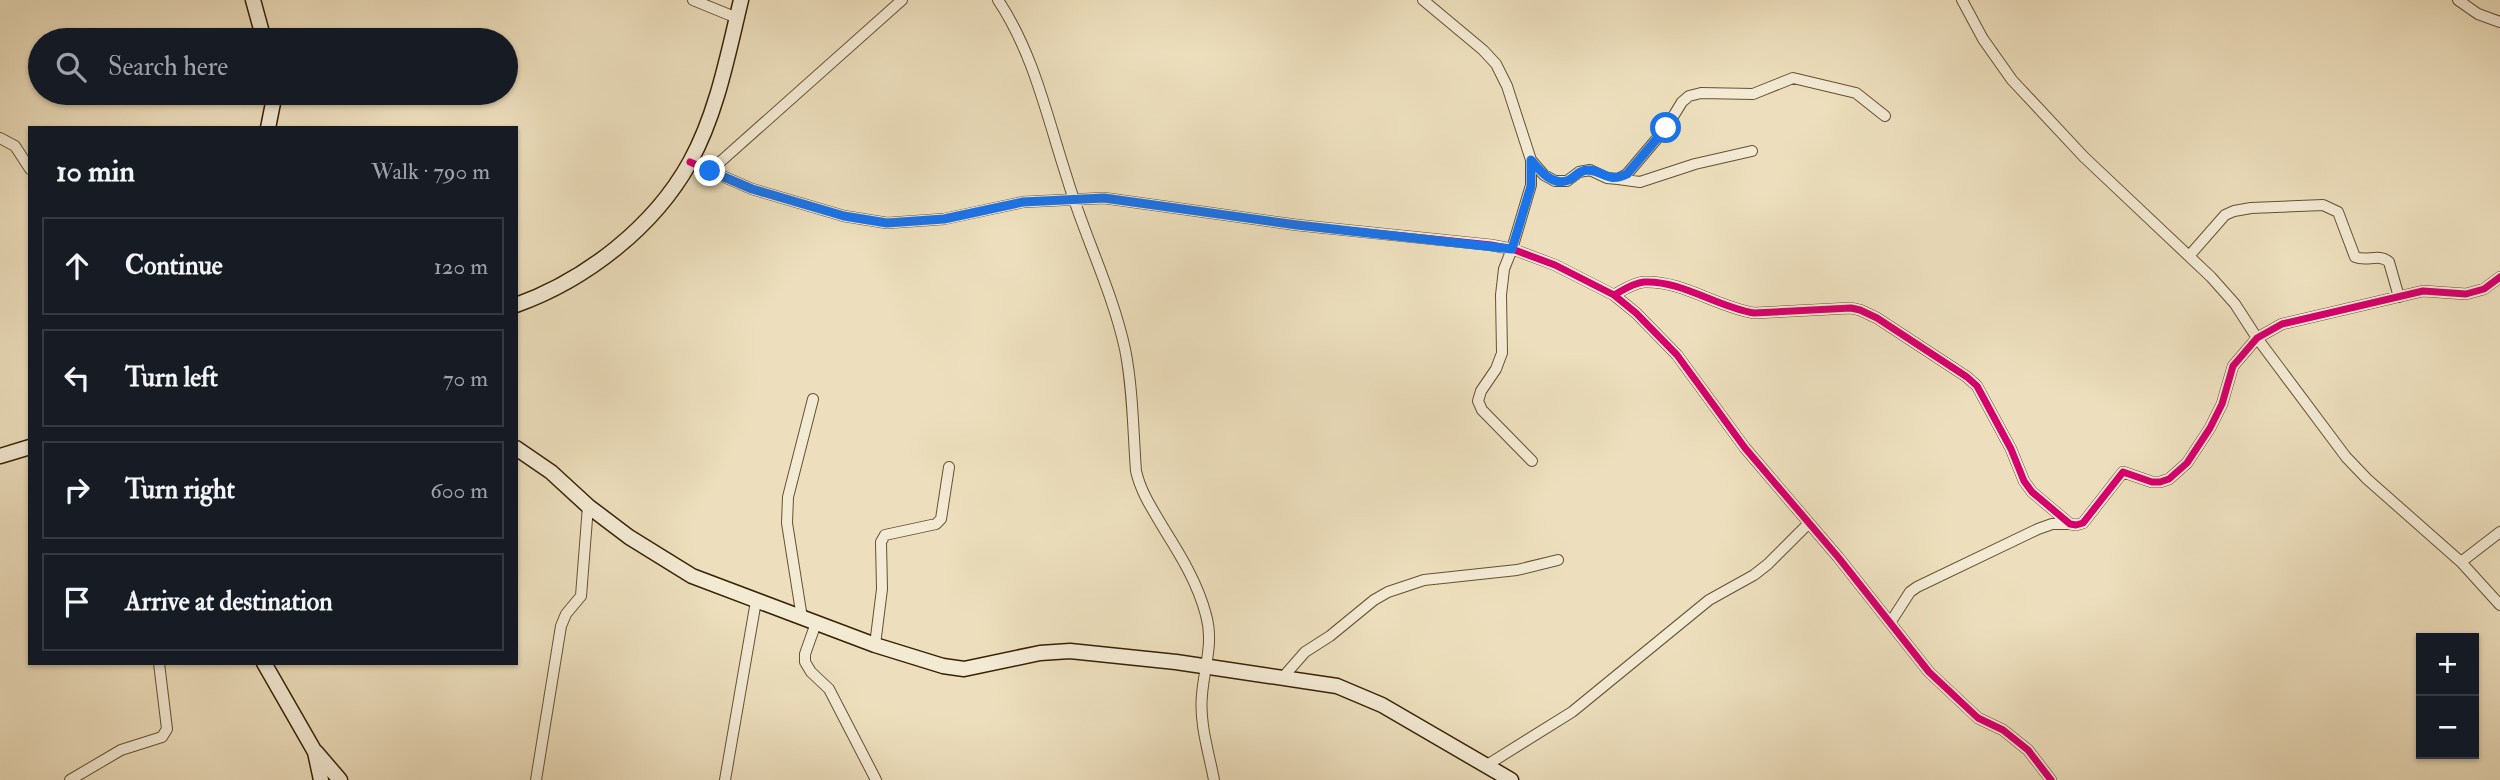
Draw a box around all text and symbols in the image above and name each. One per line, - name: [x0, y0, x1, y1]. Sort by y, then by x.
- search box: [28, 28, 518, 105]
- icon: search: [52, 48, 90, 86]
- text: Search here: [108, 51, 228, 83]
- route start: [1650, 112, 1681, 143]
- text: 10 min: [56, 153, 135, 190]
- route end: [694, 155, 725, 186]
- text: Walk · 790 m: [371, 157, 490, 186]
- icon: ahead: [58, 247, 96, 285]
- text: Continue: [125, 250, 223, 282]
- text: 120 m: [434, 252, 488, 281]
- icon: left: [58, 359, 96, 397]
- text: Turn left: [125, 362, 218, 394]
- text: 70 m: [443, 364, 488, 393]
- icon: right: [58, 471, 96, 509]
- text: Turn right: [125, 474, 235, 506]
- text: 600 m: [430, 476, 488, 505]
- icon: arrive: [58, 583, 96, 621]
- text: Arrive at destination: [125, 586, 333, 618]
- map controls: [2416, 633, 2479, 759]
- button: +: [2416, 633, 2479, 696]
- button: −: [2416, 696, 2479, 759]

